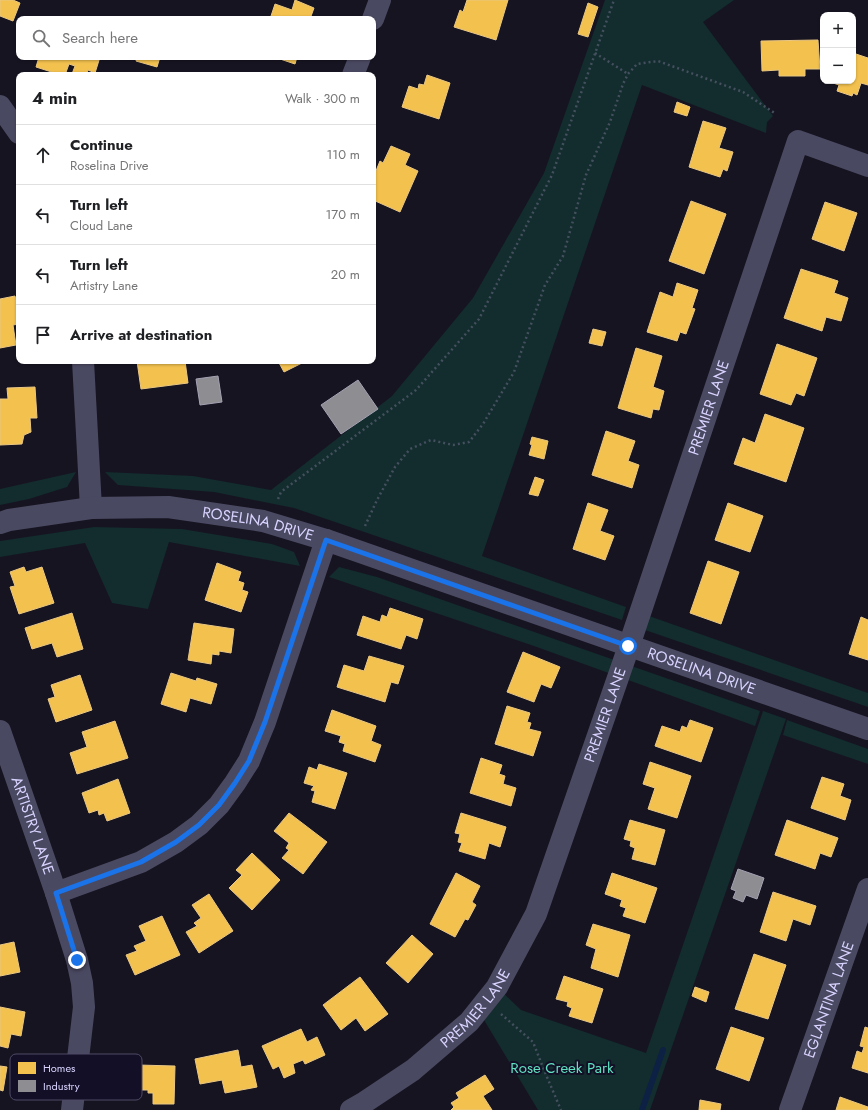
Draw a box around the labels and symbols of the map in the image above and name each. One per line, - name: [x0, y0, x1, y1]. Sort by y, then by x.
- street label: PREMIER LANE: [683, 357, 735, 458]
- street label: ROSELINA DRIVE: [201, 501, 316, 547]
- route start: [619, 637, 637, 655]
- street label: ROSELINA DRIVE: [644, 642, 759, 700]
- street label: PREMIER LANE: [579, 664, 632, 765]
- street label: ARTISTRY LANE: [6, 773, 60, 878]
- street label: EGLANTINA LANE: [798, 938, 860, 1061]
- route end: [68, 951, 86, 969]
- street label: PREMIER LANE: [435, 965, 516, 1053]
- legend: [10, 1054, 142, 1100]
- park label: Rose Creek Park: [510, 1057, 614, 1079]
- text: Homes: [43, 1060, 76, 1076]
- text: Industry: [43, 1078, 80, 1094]

